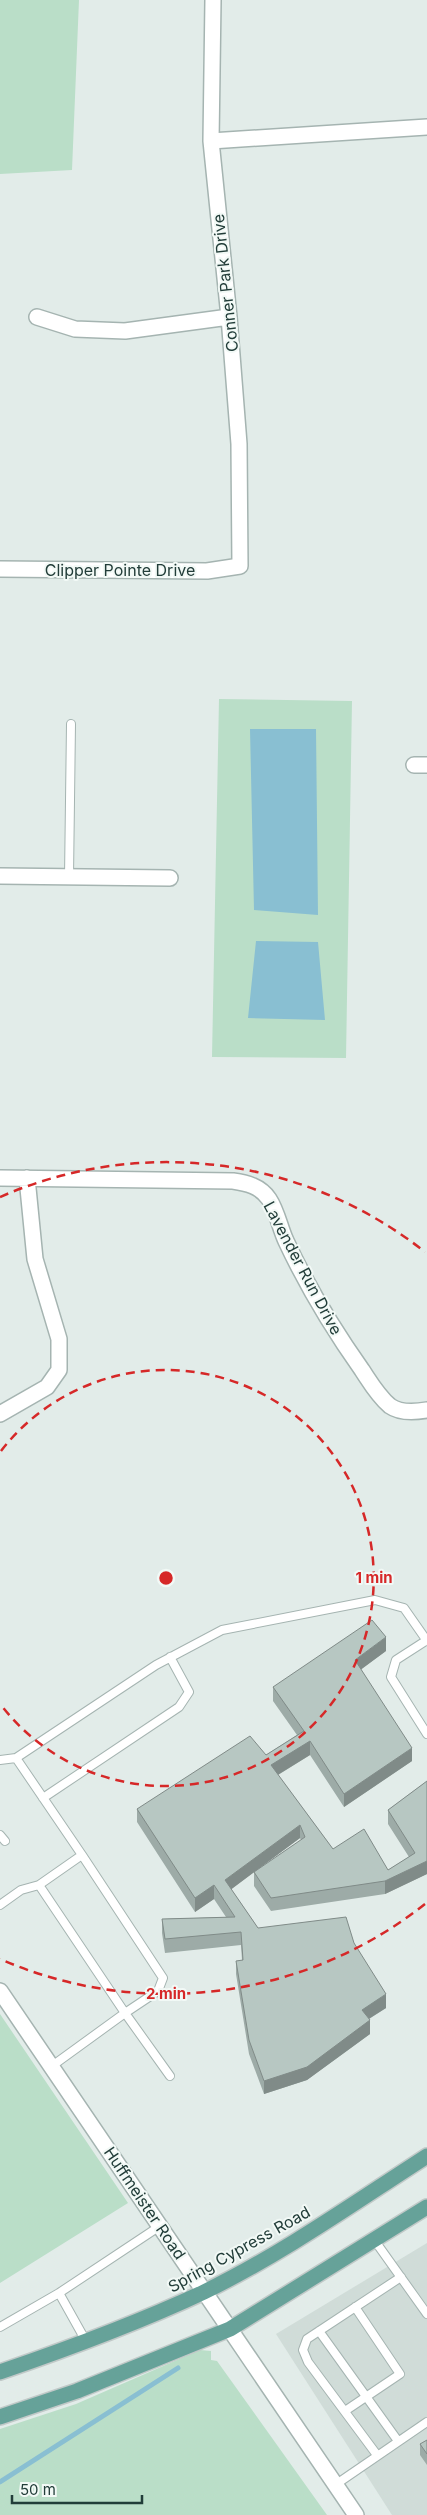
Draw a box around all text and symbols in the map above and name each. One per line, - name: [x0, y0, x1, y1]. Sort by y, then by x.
- street label: Conner Park Drive: [208, 213, 242, 353]
- street label: Clipper Pointe Drive: [45, 560, 195, 580]
- street label: Lavender Run Drive: [259, 1198, 347, 1338]
- text: 1 min: [355, 1568, 393, 1587]
- centre of rings: [157, 1569, 175, 1587]
- text: 2 min: [146, 1984, 186, 2003]
- street label: Huffmeister Road: [100, 2143, 190, 2263]
- street label: Spring Cypress Road: [164, 2202, 314, 2296]
- scale bar: [12, 2472, 142, 2504]
- text: 50 m: [20, 2480, 56, 2499]

